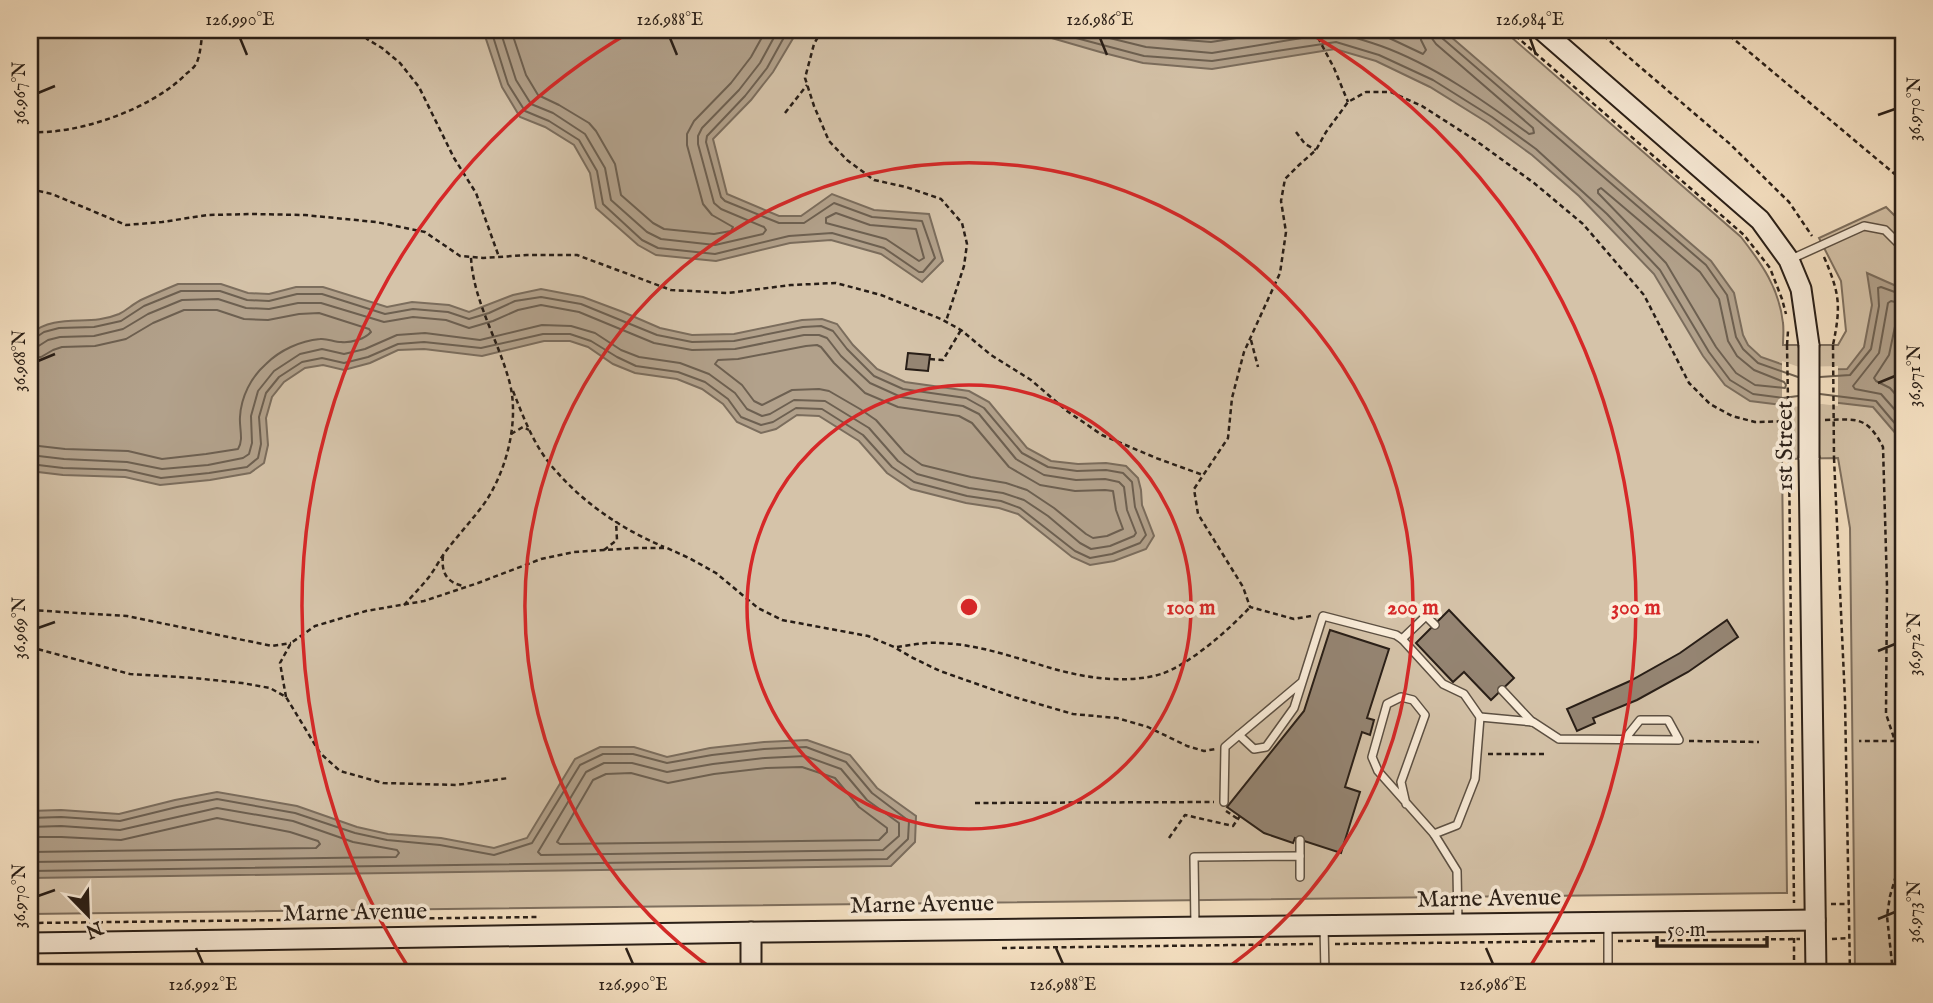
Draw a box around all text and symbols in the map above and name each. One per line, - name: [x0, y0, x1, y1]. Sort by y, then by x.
- text: 126.990°E: [205, 9, 275, 32]
- text: 126.988°E: [637, 9, 703, 32]
- text: 126.986°E: [1066, 9, 1134, 32]
- text: 126.984°E: [1496, 9, 1564, 32]
- text: 36.967°N: [9, 61, 32, 125]
- text: 36.970°N: [1904, 76, 1927, 141]
- text: 36.968°N: [9, 330, 32, 392]
- text: 36.971°N: [1904, 344, 1927, 407]
- street label: 1st Street: [1770, 401, 1801, 491]
- centre of rings: [957, 595, 981, 619]
- text: 100 m: [1166, 595, 1216, 622]
- text: 200 m: [1387, 595, 1439, 622]
- text: 300 m: [1611, 595, 1661, 622]
- text: 36.969°N: [9, 596, 32, 659]
- text: 36.972°N: [1904, 611, 1927, 676]
- text: 36.970°N: [9, 863, 32, 928]
- north arrow: [52, 880, 122, 950]
- text: 36.973°N: [1904, 880, 1927, 943]
- street label: Marne Avenue: [1417, 882, 1561, 916]
- street label: Marne Avenue: [850, 888, 994, 922]
- street label: Marne Avenue: [283, 896, 427, 930]
- scale bar: [1657, 905, 1767, 949]
- text: N: [81, 914, 107, 943]
- text: 50 m: [1667, 917, 1706, 944]
- text: 126.992°E: [169, 974, 237, 997]
- text: 126.990°E: [598, 974, 668, 997]
- text: 126.988°E: [1030, 974, 1096, 997]
- text: 126.986°E: [1459, 974, 1527, 997]

